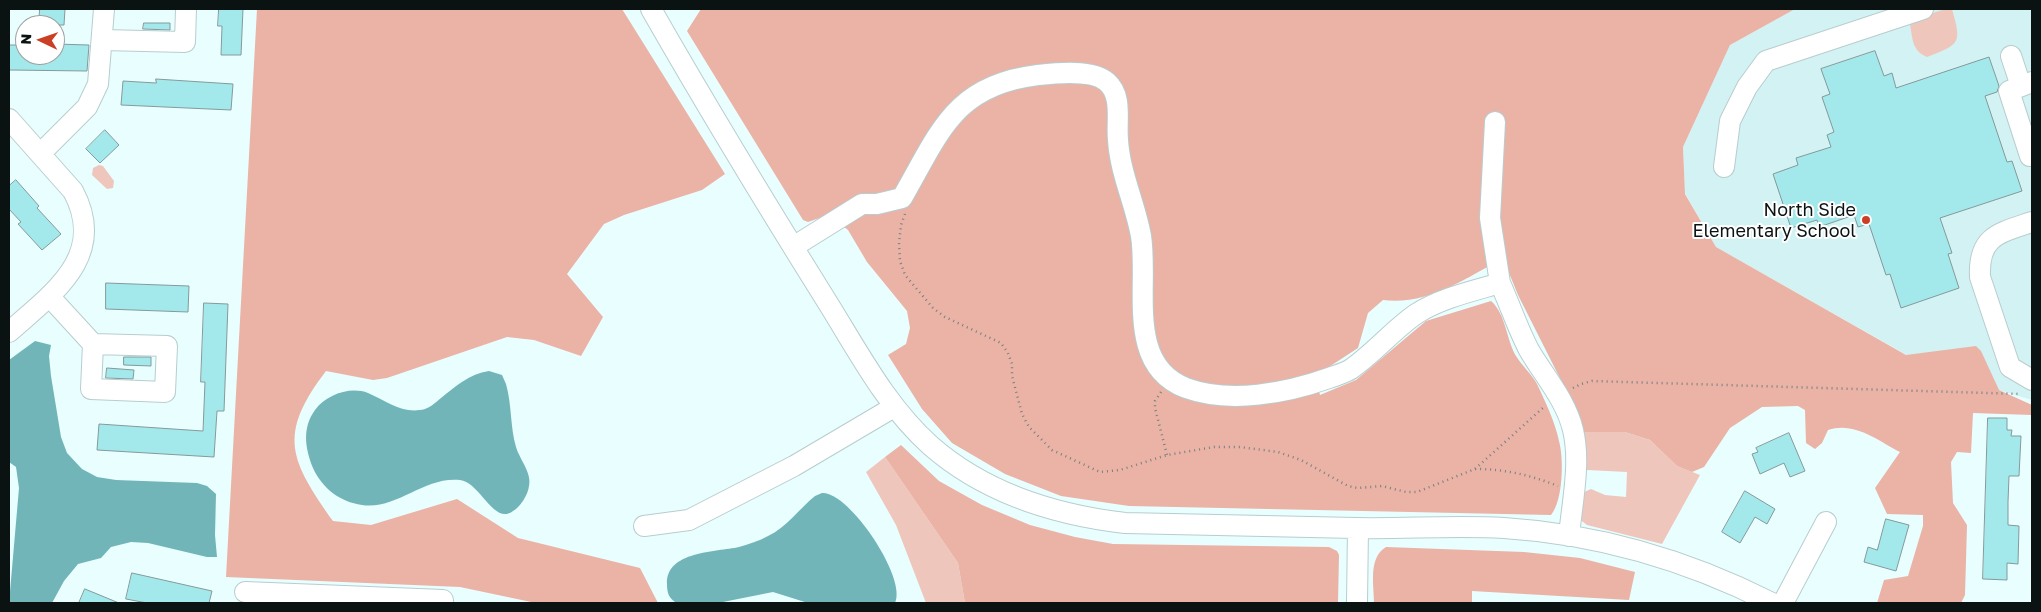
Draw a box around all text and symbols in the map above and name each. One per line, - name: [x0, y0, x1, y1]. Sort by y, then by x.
- north arrow: [15, 15, 65, 65]
- text: N: [17, 33, 34, 45]
- place label: North Side Elementary School: [1692, 199, 1856, 242]
- marker: North Side Elementary School: [1860, 214, 1872, 226]

